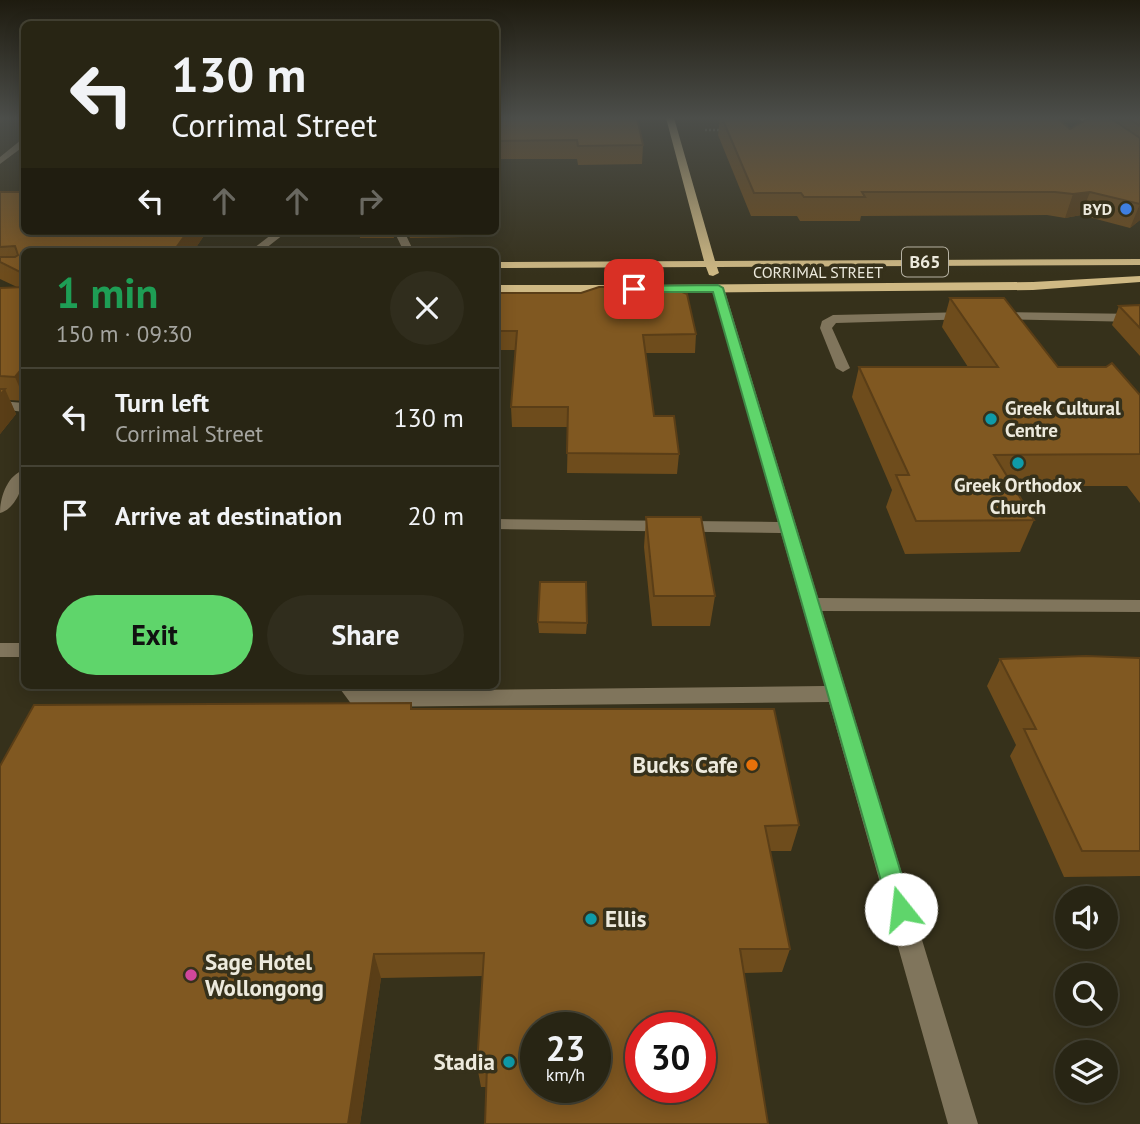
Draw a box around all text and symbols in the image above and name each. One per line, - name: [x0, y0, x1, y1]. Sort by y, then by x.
- text: 130 m: [171, 42, 306, 106]
- icon: left: [56, 49, 147, 140]
- text: Corrimal Street: [171, 104, 377, 146]
- icon: left: [132, 182, 170, 220]
- icon: ahead: [205, 182, 243, 220]
- icon: ahead: [278, 182, 316, 220]
- icon: right: [351, 182, 389, 220]
- place label: BYD: [1083, 199, 1112, 219]
- marker: BYD: [1118, 201, 1134, 217]
- road number: B65: [902, 248, 948, 276]
- pin: [604, 259, 664, 319]
- street label: CORRIMAL STREET: [753, 262, 883, 282]
- text: 1 min: [56, 265, 158, 320]
- icon: arrive: [615, 270, 653, 308]
- button: close: [390, 271, 464, 345]
- text: 150 m · 09:30: [56, 319, 192, 348]
- text: Turn left: [115, 386, 209, 419]
- place label: Greek Cultural Centre: [1005, 396, 1121, 442]
- icon: left: [56, 398, 94, 436]
- text: 130 m: [393, 401, 464, 434]
- marker: Greek Cultural Centre: [983, 411, 999, 427]
- text: Corrimal Street: [115, 419, 263, 448]
- marker: Greek Orthodox Church: [1010, 455, 1026, 471]
- place label: Greek Orthodox Church: [954, 473, 1082, 519]
- icon: arrive: [56, 496, 94, 534]
- text: Arrive at destination: [115, 499, 342, 532]
- text: 20 m: [408, 499, 464, 532]
- button: Exit: [56, 595, 253, 675]
- button: Share: [267, 595, 464, 675]
- place label: Bucks Cafe: [633, 750, 738, 779]
- marker: Bucks Cafe: [744, 757, 760, 773]
- position arrow: [864, 872, 938, 946]
- map controls: [1055, 886, 1118, 1103]
- button: sound: [1055, 886, 1118, 949]
- place label: Ellis: [605, 904, 647, 933]
- marker: Ellis: [583, 911, 599, 927]
- place label: Sage Hotel Wollongong: [205, 947, 324, 1002]
- button: search: [1055, 963, 1118, 1026]
- marker: Sage Hotel Wollongong: [183, 967, 199, 983]
- speed limit sign: 30: [625, 1012, 716, 1103]
- text: 23: [546, 1025, 585, 1071]
- button: layers: [1055, 1040, 1118, 1103]
- place label: Stadia: [433, 1047, 495, 1076]
- marker: Stadia: [501, 1054, 517, 1070]
- text: km/h: [546, 1063, 585, 1086]

